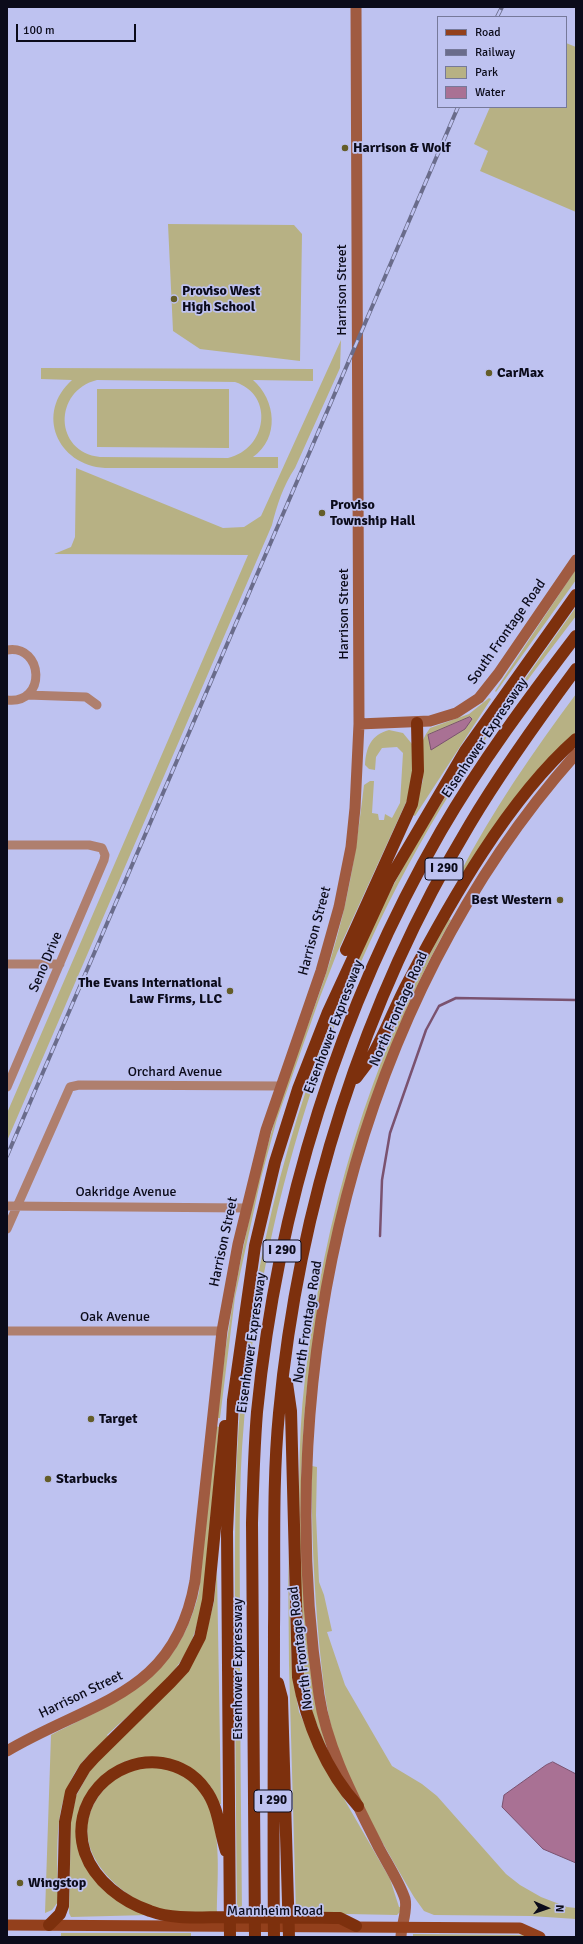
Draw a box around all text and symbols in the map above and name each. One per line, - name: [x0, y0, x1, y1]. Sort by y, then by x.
- scale bar: [18, 16, 138, 42]
- legend: [437, 16, 567, 108]
- text: 100 m: [23, 23, 55, 38]
- text: Road: [475, 25, 501, 40]
- text: Railway: [475, 45, 515, 60]
- text: Park: [475, 65, 498, 80]
- text: Water: [475, 85, 505, 100]
- place label: Harrison & Wolf: [353, 140, 451, 156]
- marker: Harrison & Wolf: [340, 143, 350, 153]
- street label: Harrison Street: [334, 244, 350, 336]
- place label: Proviso West High School: [182, 283, 260, 316]
- marker: Proviso West High School: [169, 294, 179, 304]
- place label: CarMax: [497, 365, 544, 381]
- marker: CarMax: [484, 368, 494, 378]
- place label: Proviso Township Hall: [330, 497, 415, 530]
- marker: Proviso Township Hall: [317, 508, 327, 518]
- street label: Harrison Street: [336, 568, 352, 660]
- street label: South Frontage Road: [464, 576, 550, 688]
- street label: Eisenhower Expressway: [438, 675, 532, 801]
- road number: I 290: [425, 858, 463, 880]
- street label: Harrison Street: [295, 885, 335, 977]
- place label: Best Western: [471, 892, 552, 908]
- marker: Best Western: [555, 895, 565, 905]
- street label: Seno Drive: [26, 929, 66, 995]
- street label: North Frontage Road: [366, 949, 432, 1069]
- street label: Eisenhower Expressway: [301, 958, 367, 1096]
- place label: The Evans International Law Firms, LLC: [78, 975, 222, 1008]
- marker: The Evans International Law Firms, LLC: [225, 986, 235, 996]
- street label: Orchard Avenue: [128, 1064, 222, 1080]
- street label: Oakridge Avenue: [75, 1184, 177, 1200]
- street label: Harrison Street: [206, 1196, 242, 1288]
- road number: I 290: [263, 1240, 301, 1262]
- street label: North Frontage Road: [290, 1259, 326, 1385]
- street label: Eisenhower Expressway: [234, 1272, 270, 1414]
- street label: Oak Avenue: [80, 1309, 150, 1325]
- place label: Target: [99, 1411, 137, 1427]
- marker: Target: [86, 1414, 96, 1424]
- place label: Starbucks: [56, 1471, 117, 1487]
- marker: Starbucks: [43, 1474, 53, 1484]
- street label: North Frontage Road: [285, 1585, 317, 1711]
- street label: Eisenhower Expressway: [230, 1598, 246, 1740]
- street label: Harrison Street: [36, 1667, 126, 1723]
- road number: I 290: [254, 1790, 292, 1812]
- place label: Wingstop: [28, 1875, 86, 1891]
- marker: Wingstop: [15, 1878, 25, 1888]
- north arrow: [527, 1888, 567, 1928]
- street label: Mannheim Road: [227, 1903, 323, 1919]
- text: N: [553, 1904, 566, 1912]

